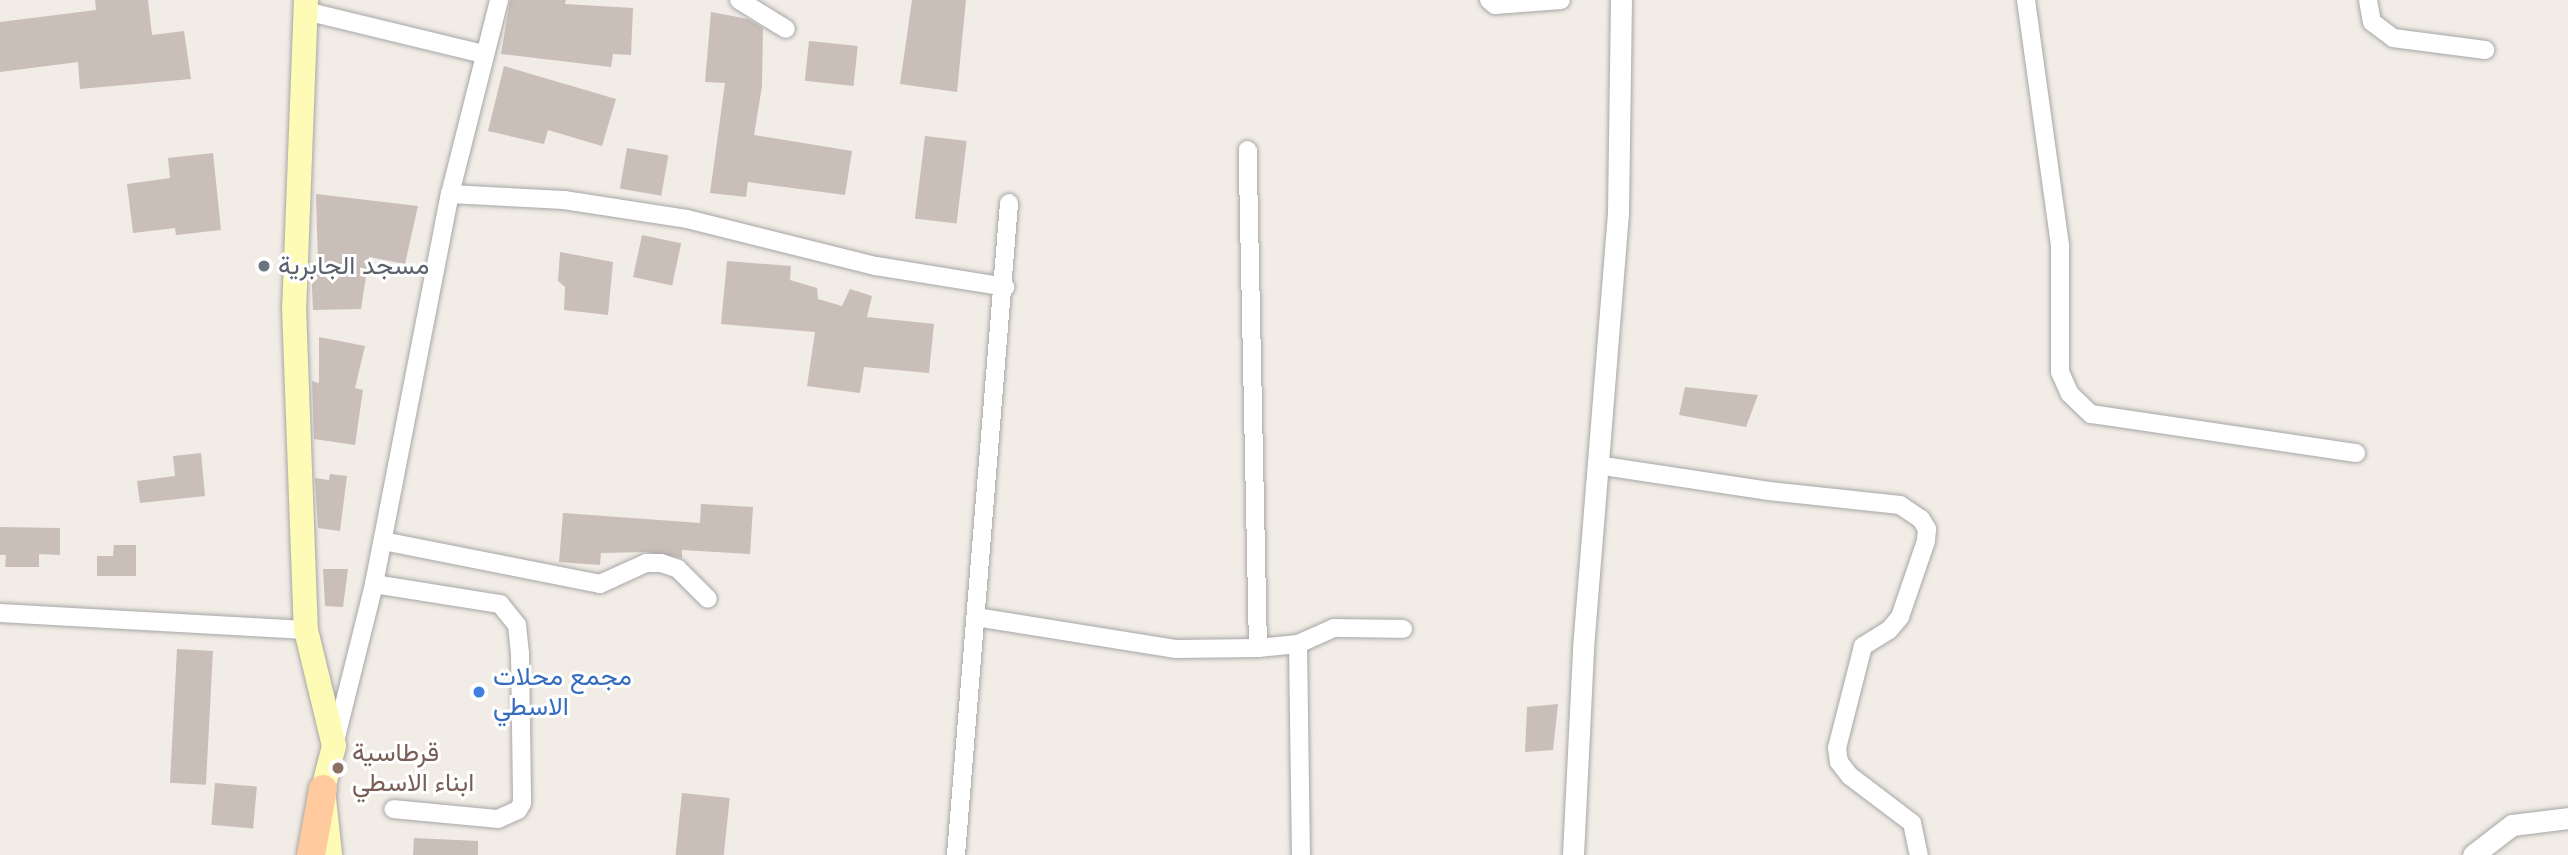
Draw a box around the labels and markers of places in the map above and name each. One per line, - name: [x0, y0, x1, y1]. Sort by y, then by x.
- place label: مسجد الجابرية: [278, 250, 429, 282]
- marker: مسجد الجابرية: [256, 258, 272, 274]
- place label: مجمع محلات الاسطي: [493, 661, 632, 722]
- marker: مجمع محلات الاسطي: [471, 684, 487, 700]
- place label: قرطاسية ابناء الاسطي: [352, 737, 474, 798]
- marker: قرطاسية ابناء الاسطي: [330, 760, 346, 776]

